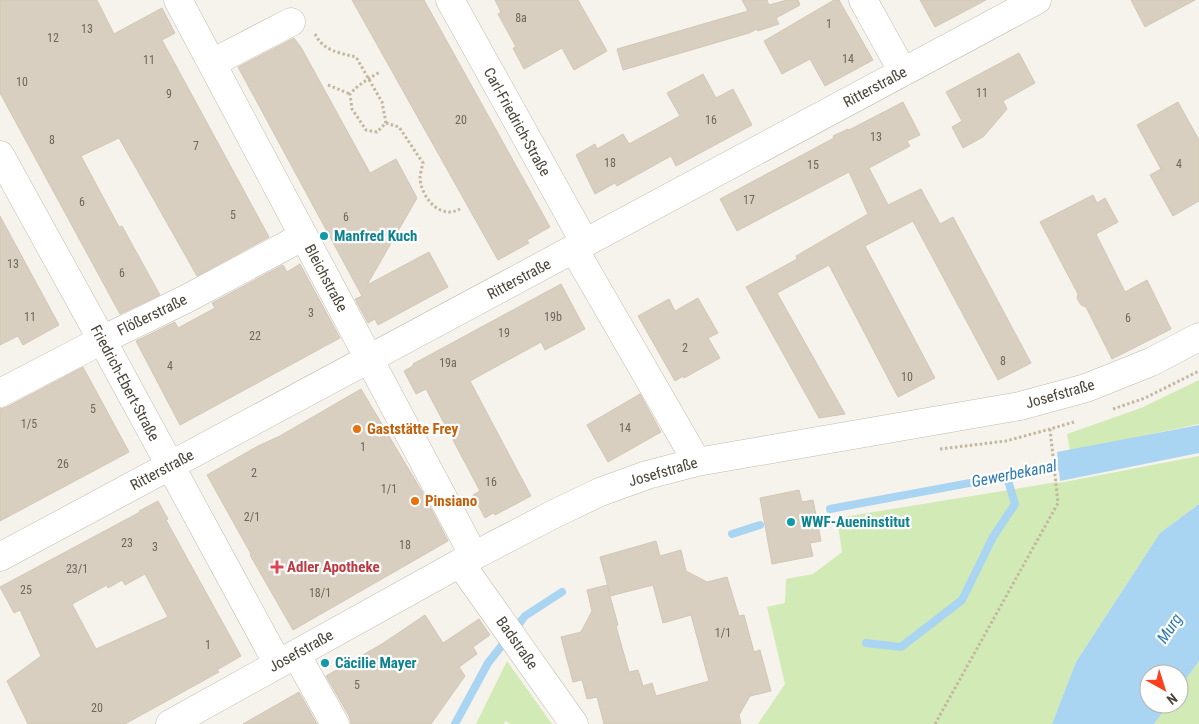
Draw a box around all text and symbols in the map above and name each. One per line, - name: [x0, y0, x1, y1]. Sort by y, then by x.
- house number: 8a: [515, 11, 527, 25]
- house number: 1: [826, 17, 832, 31]
- house number: 13: [81, 22, 93, 36]
- house number: 12: [47, 31, 59, 45]
- house number: 14: [842, 52, 854, 66]
- house number: 11: [143, 53, 155, 67]
- street label: Ritterstraße: [840, 63, 910, 111]
- street label: Carl-Friedrich-Straße: [480, 65, 554, 179]
- house number: 10: [16, 75, 28, 89]
- house number: 11: [976, 86, 988, 100]
- house number: 9: [166, 87, 172, 101]
- house number: 20: [455, 113, 467, 127]
- house number: 16: [705, 113, 717, 127]
- house number: 13: [870, 130, 882, 144]
- house number: 8: [49, 133, 55, 147]
- house number: 7: [193, 139, 199, 153]
- house number: 18: [604, 156, 616, 170]
- house number: 4: [1176, 157, 1182, 171]
- house number: 15: [807, 158, 819, 172]
- house number: 17: [743, 193, 755, 207]
- house number: 6: [79, 195, 85, 209]
- house number: 5: [230, 208, 236, 222]
- house number: 6: [343, 210, 349, 224]
- place label: Manfred Kuch: [334, 227, 417, 245]
- marker: Manfred Kuch: [318, 230, 330, 242]
- street label: Bleichstraße: [301, 241, 351, 315]
- street label: Ritterstraße: [484, 255, 554, 303]
- house number: 13: [7, 257, 19, 271]
- house number: 6: [119, 266, 125, 280]
- street label: Flößerstraße: [114, 290, 190, 340]
- house number: 3: [308, 306, 314, 320]
- house number: 11: [24, 310, 36, 324]
- house number: 19b: [544, 310, 562, 324]
- house number: 6: [1125, 311, 1131, 325]
- street label: Friedrich-Ebert-Straße: [87, 322, 163, 444]
- house number: 19: [498, 326, 510, 340]
- house number: 22: [249, 329, 261, 343]
- house number: 2: [682, 341, 688, 355]
- house number: 8: [1000, 354, 1006, 368]
- house number: 19a: [439, 356, 457, 370]
- house number: 4: [167, 359, 173, 373]
- house number: 10: [901, 370, 913, 384]
- street label: Josefstraße: [1023, 376, 1097, 412]
- house number: 5: [90, 402, 96, 416]
- house number: 1/5: [21, 417, 37, 431]
- place label: Gaststätte Frey: [367, 420, 458, 438]
- house number: 14: [619, 421, 631, 435]
- marker: Gaststätte Frey: [351, 423, 363, 435]
- house number: 1: [360, 440, 366, 454]
- street label: Ritterstraße: [127, 446, 197, 494]
- street label: Josefstraße: [626, 454, 700, 490]
- water label: Gewerbekanal: [970, 456, 1059, 491]
- house number: 26: [57, 457, 69, 471]
- house number: 2: [251, 466, 257, 480]
- house number: 16: [485, 475, 497, 489]
- house number: 1/1: [381, 482, 397, 496]
- place label: Pinsiano: [425, 492, 477, 510]
- marker: Pinsiano: [409, 495, 421, 507]
- house number: 2/1: [244, 510, 260, 524]
- place label: WWF-Aueninstitut: [801, 513, 910, 531]
- marker: WWF-Aueninstitut: [785, 516, 797, 528]
- house number: 23: [121, 536, 133, 550]
- house number: 18: [399, 538, 411, 552]
- house number: 3: [152, 540, 158, 554]
- place label: Adler Apotheke: [287, 558, 380, 576]
- marker: Adler Apotheke: [271, 561, 283, 573]
- house number: 23/1: [66, 562, 88, 576]
- house number: 25: [20, 583, 32, 597]
- house number: 18/1: [309, 586, 331, 600]
- water label: Murg: [1153, 610, 1186, 647]
- street label: Badstraße: [492, 613, 542, 673]
- street label: Josefstraße: [266, 626, 336, 676]
- house number: 1/1: [715, 626, 731, 640]
- house number: 1: [205, 638, 211, 652]
- place label: Cäcilie Mayer: [335, 654, 417, 672]
- marker: Cäcilie Mayer: [319, 657, 331, 669]
- north arrow: [1139, 664, 1189, 714]
- house number: 5: [354, 678, 360, 692]
- text: N: [1164, 690, 1181, 708]
- house number: 20: [91, 701, 103, 715]

